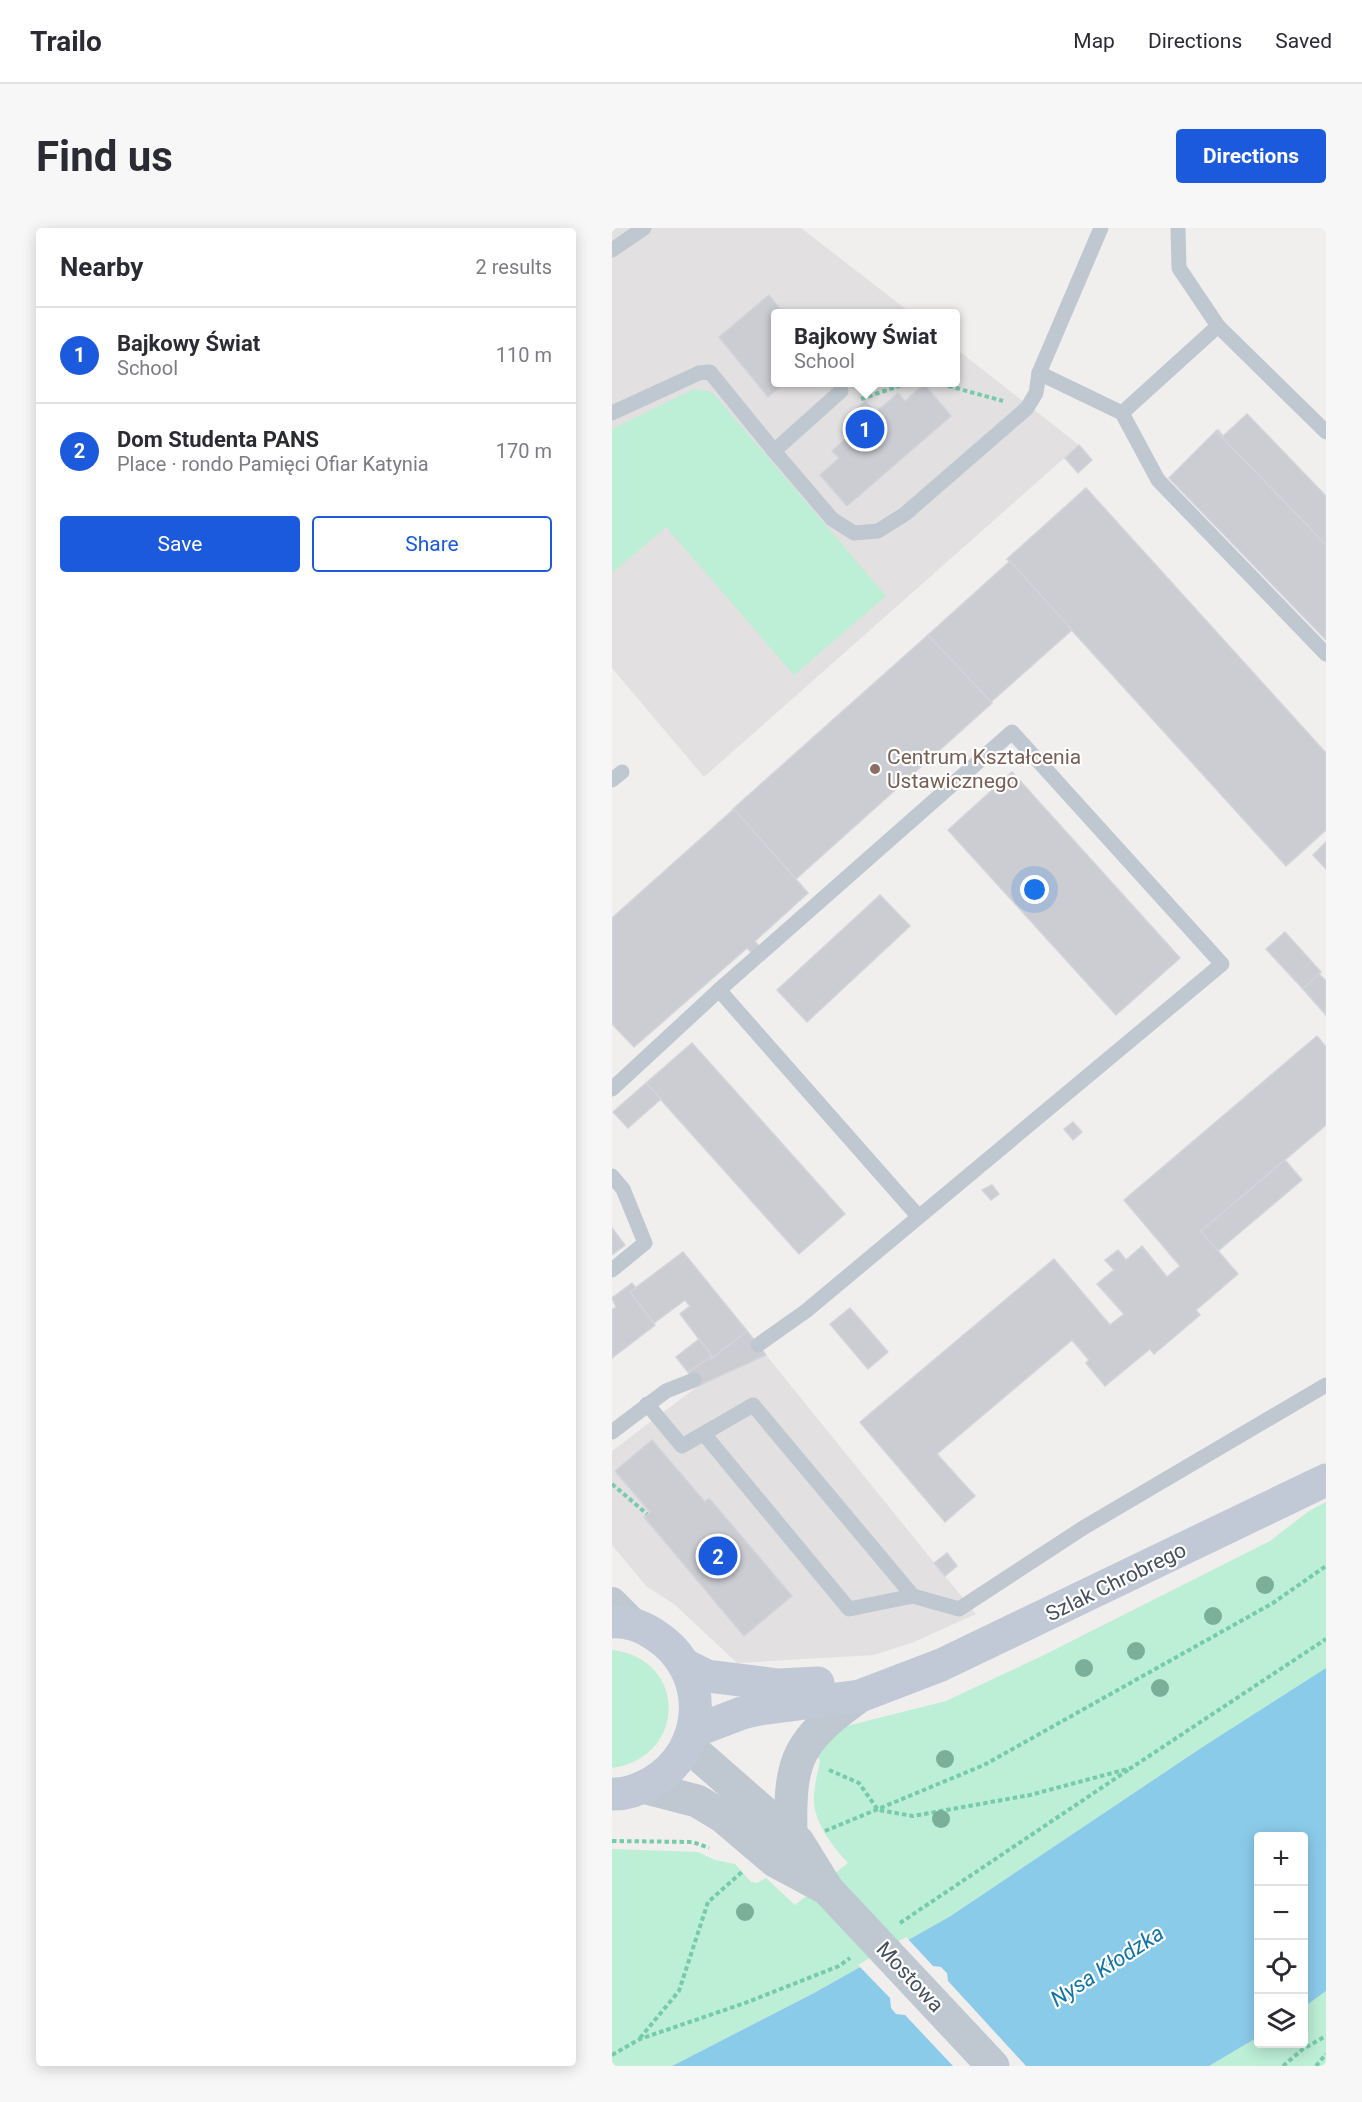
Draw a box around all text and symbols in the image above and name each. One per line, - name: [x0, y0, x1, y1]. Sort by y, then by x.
- text: Trailo: [30, 25, 102, 58]
- text: Map: [1073, 29, 1115, 53]
- text: Directions: [1148, 29, 1242, 53]
- text: Saved: [1275, 29, 1332, 53]
- button: Directions: [1176, 129, 1326, 183]
- text: Find us: [36, 132, 173, 181]
- text: Nearby: [60, 252, 143, 282]
- text: 2 results: [476, 255, 552, 279]
- popup: [771, 309, 960, 387]
- text: Bajkowy Świat: [794, 324, 937, 349]
- text: Bajkowy Świat: [117, 331, 260, 356]
- text: 1: [74, 343, 85, 367]
- text: 110 m: [496, 343, 552, 367]
- text: School: [794, 349, 855, 373]
- text: School: [117, 356, 178, 380]
- pin: 1: [846, 406, 884, 452]
- text: Dom Studenta PANS: [117, 427, 319, 452]
- text: 2: [74, 439, 85, 463]
- text: 170 m: [496, 439, 552, 463]
- text: Place · rondo Pamięci Ofiar Katynia: [117, 452, 429, 476]
- button: Save: [60, 516, 300, 572]
- button: Share: [312, 516, 552, 572]
- place label: Centrum Kształcenia Ustawicznego: [887, 745, 1081, 793]
- marker: Centrum Kształcenia Ustawicznego: [868, 762, 882, 776]
- your location: [1020, 875, 1049, 904]
- pin: 2: [698, 1534, 738, 1578]
- street label: Szlak Chrobrego: [1042, 1538, 1190, 1626]
- map controls: [1254, 1832, 1308, 2048]
- button: +: [1254, 1832, 1308, 1886]
- button: −: [1254, 1886, 1308, 1940]
- water label: Nysa Kłodzka: [1046, 1920, 1168, 2012]
- street label: Mostowa: [872, 1937, 948, 2017]
- button: locate: [1254, 1940, 1308, 1994]
- button: layers: [1254, 1994, 1308, 2048]

